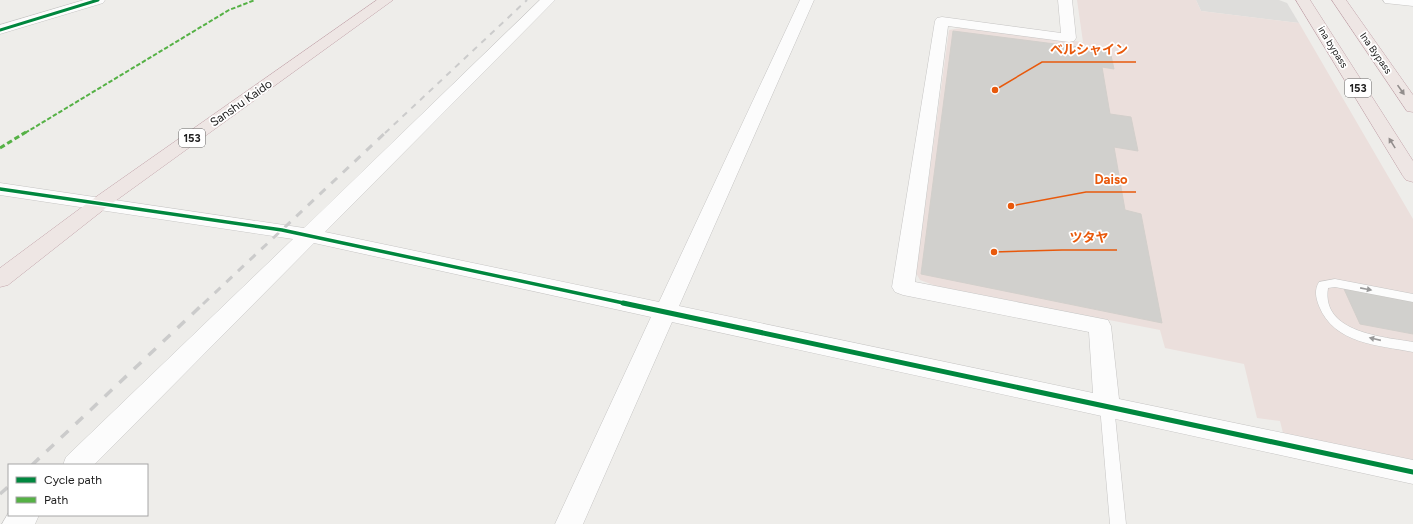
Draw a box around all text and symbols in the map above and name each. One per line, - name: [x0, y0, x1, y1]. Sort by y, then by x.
- street label: ina bypass: [1315, 24, 1351, 71]
- street label: Ina Bypass: [1357, 30, 1395, 76]
- callout: ベルシャイン: [1042, 37, 1136, 62]
- text: ベルシャイン: [1050, 42, 1128, 57]
- street label: Sanshu Kaido: [207, 77, 275, 129]
- road number: 153: [1345, 79, 1371, 97]
- one-way arrow: [1397, 84, 1405, 95]
- road number: 153: [179, 129, 205, 147]
- one-way arrow: [1389, 137, 1396, 149]
- callout: Daiso: [1086, 167, 1136, 192]
- text: Daiso: [1094, 172, 1128, 187]
- callout: ツタヤ: [1062, 225, 1117, 250]
- text: ツタヤ: [1069, 230, 1109, 245]
- one-way arrow: [1360, 287, 1372, 293]
- one-way arrow: [1369, 336, 1381, 342]
- legend: [8, 464, 148, 516]
- text: Cycle path: [44, 473, 102, 487]
- text: Path: [44, 493, 68, 507]

